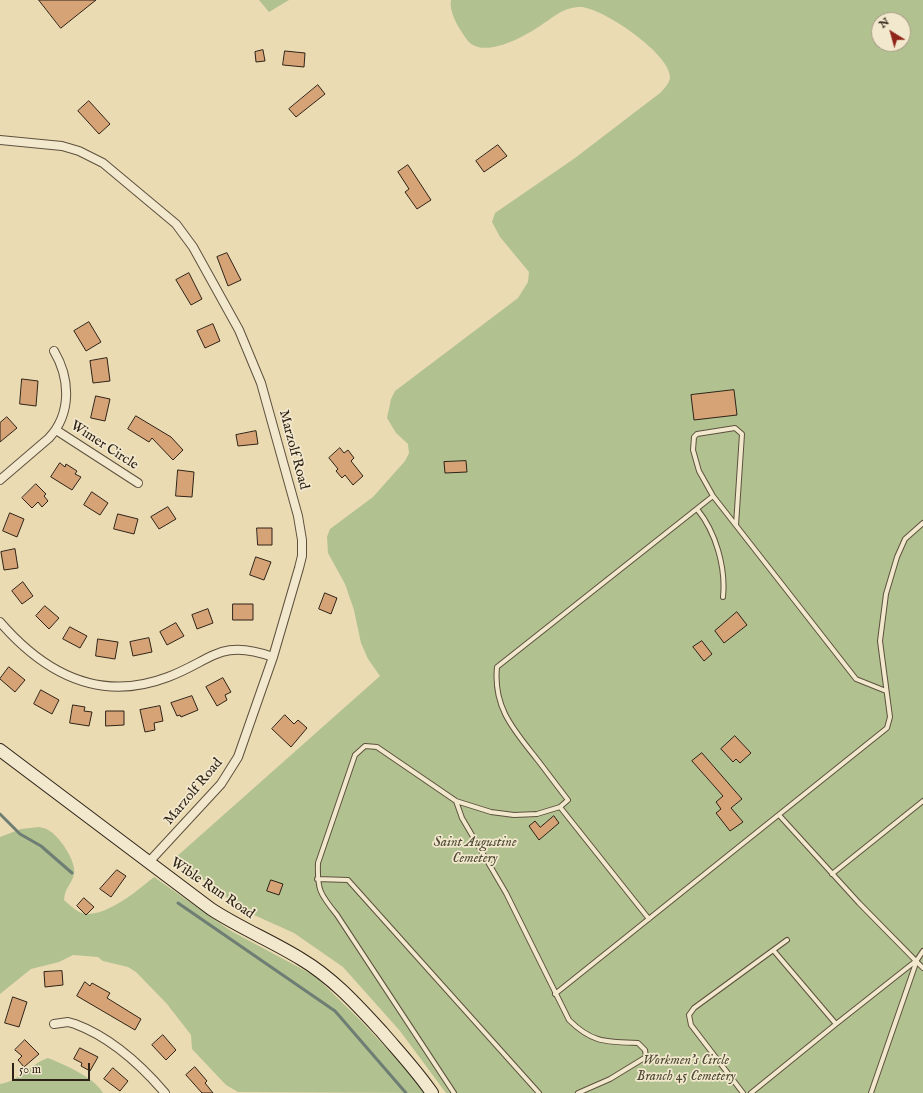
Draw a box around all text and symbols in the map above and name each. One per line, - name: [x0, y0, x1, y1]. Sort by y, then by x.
- north arrow: [871, 12, 911, 52]
- text: N: [876, 15, 892, 32]
- street label: Marzolf Road: [274, 408, 312, 492]
- street label: Wimer Circle: [67, 418, 141, 474]
- street label: Marzolf Road: [161, 755, 227, 829]
- park label: Saint Augustine Cemetery: [433, 835, 517, 868]
- street label: Wible Run Road: [167, 855, 257, 923]
- park label: Workmen's Circle Branch 45 Cemetery: [637, 1053, 735, 1086]
- scale bar: [14, 1055, 92, 1081]
- text: 50 m: [19, 1062, 41, 1077]

